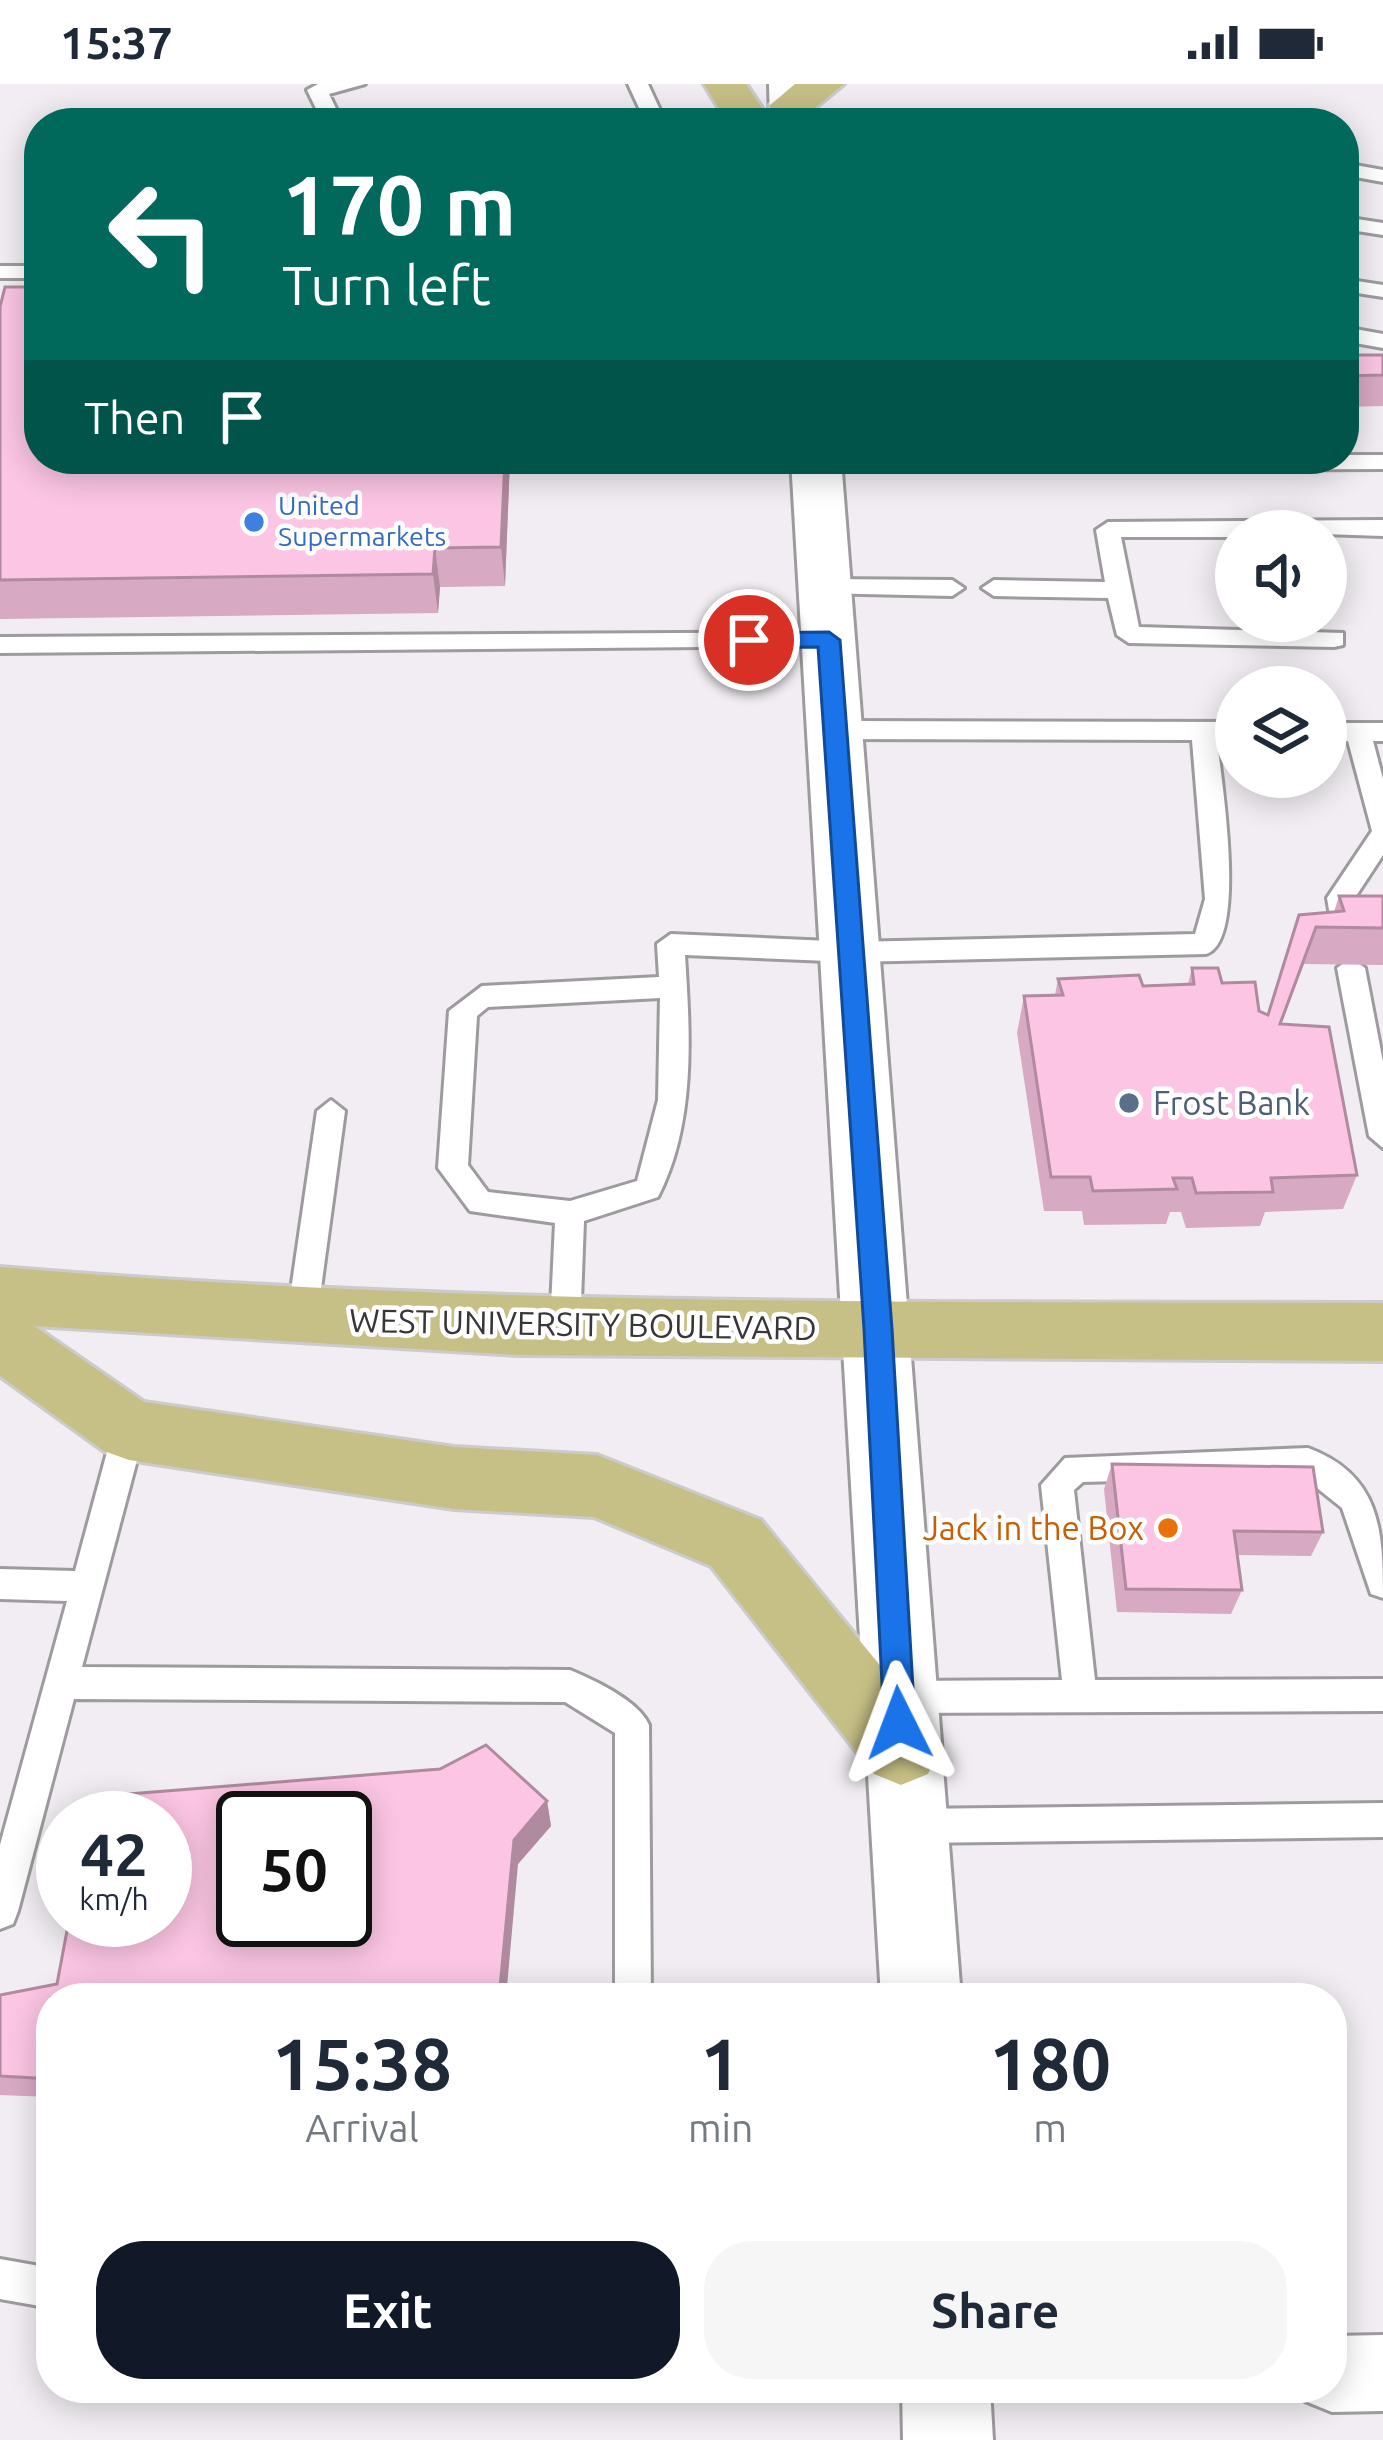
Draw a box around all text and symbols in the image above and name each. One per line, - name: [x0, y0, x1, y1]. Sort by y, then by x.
- text: 15:37: [60, 17, 173, 68]
- icon: left: [84, 156, 240, 312]
- text: 170 m: [282, 157, 516, 251]
- text: Turn left: [282, 255, 491, 315]
- icon: arrive: [209, 384, 275, 450]
- text: Then: [84, 392, 185, 443]
- place label: United Supermarkets: [278, 490, 446, 551]
- marker: United Supermarkets: [241, 509, 267, 535]
- map controls: [1215, 510, 1347, 798]
- button: sound: [1215, 510, 1347, 642]
- pin: [698, 589, 800, 691]
- icon: arrive: [716, 607, 782, 673]
- button: layers: [1215, 666, 1347, 798]
- place label: Frost Bank: [1153, 1084, 1310, 1121]
- marker: Frost Bank: [1116, 1090, 1142, 1116]
- street label: WEST UNIVERSITY BOULEVARD: [349, 1301, 817, 1346]
- place label: Jack in the Box: [923, 1509, 1144, 1546]
- marker: Jack in the Box: [1155, 1515, 1181, 1541]
- position arrow: [836, 1660, 962, 1786]
- speed limit sign: 50: [216, 1791, 372, 1947]
- text: 42: [80, 1820, 148, 1887]
- text: km/h: [79, 1882, 149, 1916]
- text: 15:38: [272, 2023, 452, 2104]
- text: 1: [700, 2023, 741, 2104]
- text: 180: [989, 2023, 1111, 2104]
- text: Arrival: [305, 2106, 419, 2149]
- text: min: [688, 2106, 753, 2149]
- text: m: [1033, 2106, 1067, 2149]
- button: Exit: [96, 2241, 680, 2379]
- button: Share: [704, 2241, 1287, 2379]

